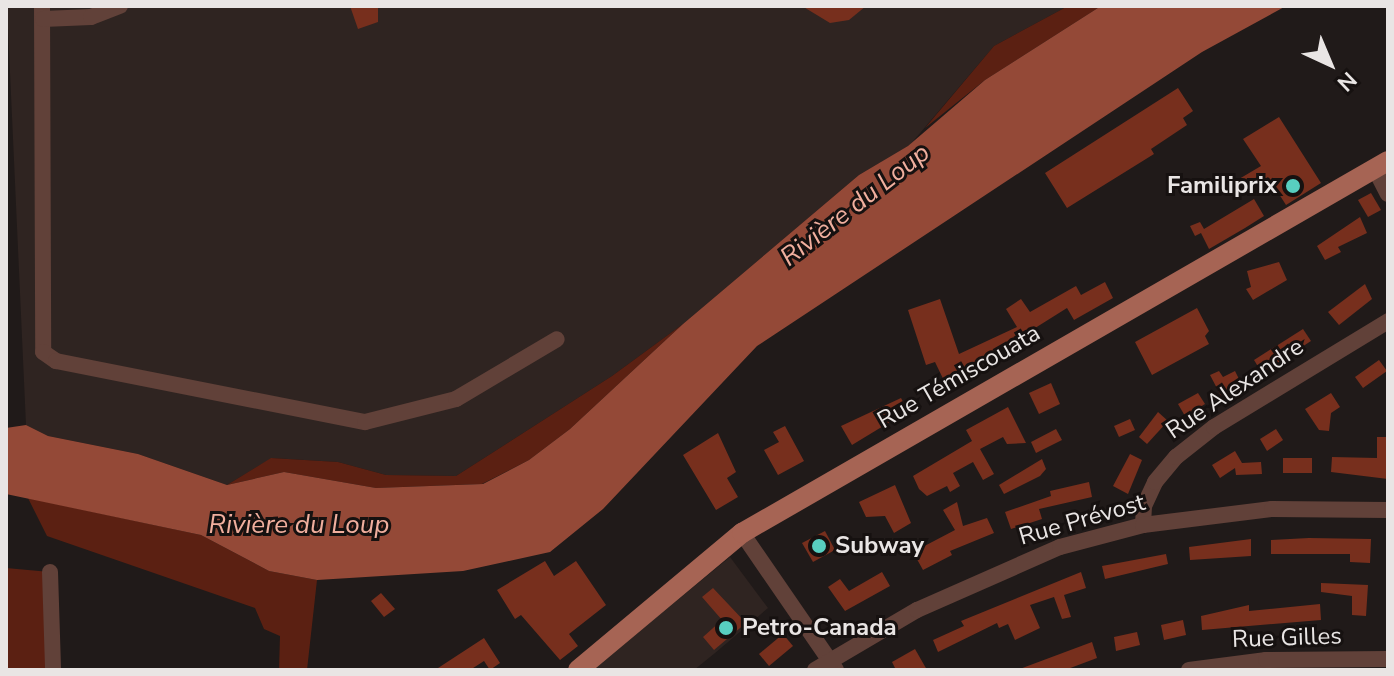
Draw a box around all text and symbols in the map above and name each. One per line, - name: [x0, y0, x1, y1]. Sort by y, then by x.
- north arrow: [1290, 24, 1370, 104]
- text: N: [1330, 65, 1363, 98]
- water label: Rivière du Loup: [774, 137, 936, 273]
- place label: Familiprix: [1167, 172, 1277, 200]
- marker: Familiprix: [1284, 177, 1302, 195]
- street label: Rue Témiscouata: [873, 319, 1045, 435]
- street label: Rue Alexandre: [1161, 332, 1309, 446]
- street label: Rue Prévost: [1016, 488, 1148, 552]
- water label: Rivière du Loup: [209, 509, 389, 541]
- place label: Subway: [835, 532, 924, 560]
- marker: Subway: [810, 537, 828, 555]
- place label: Petro-Canada: [742, 614, 897, 642]
- marker: Petro-Canada: [717, 619, 735, 637]
- street label: Rue Gilles: [1232, 622, 1342, 654]

